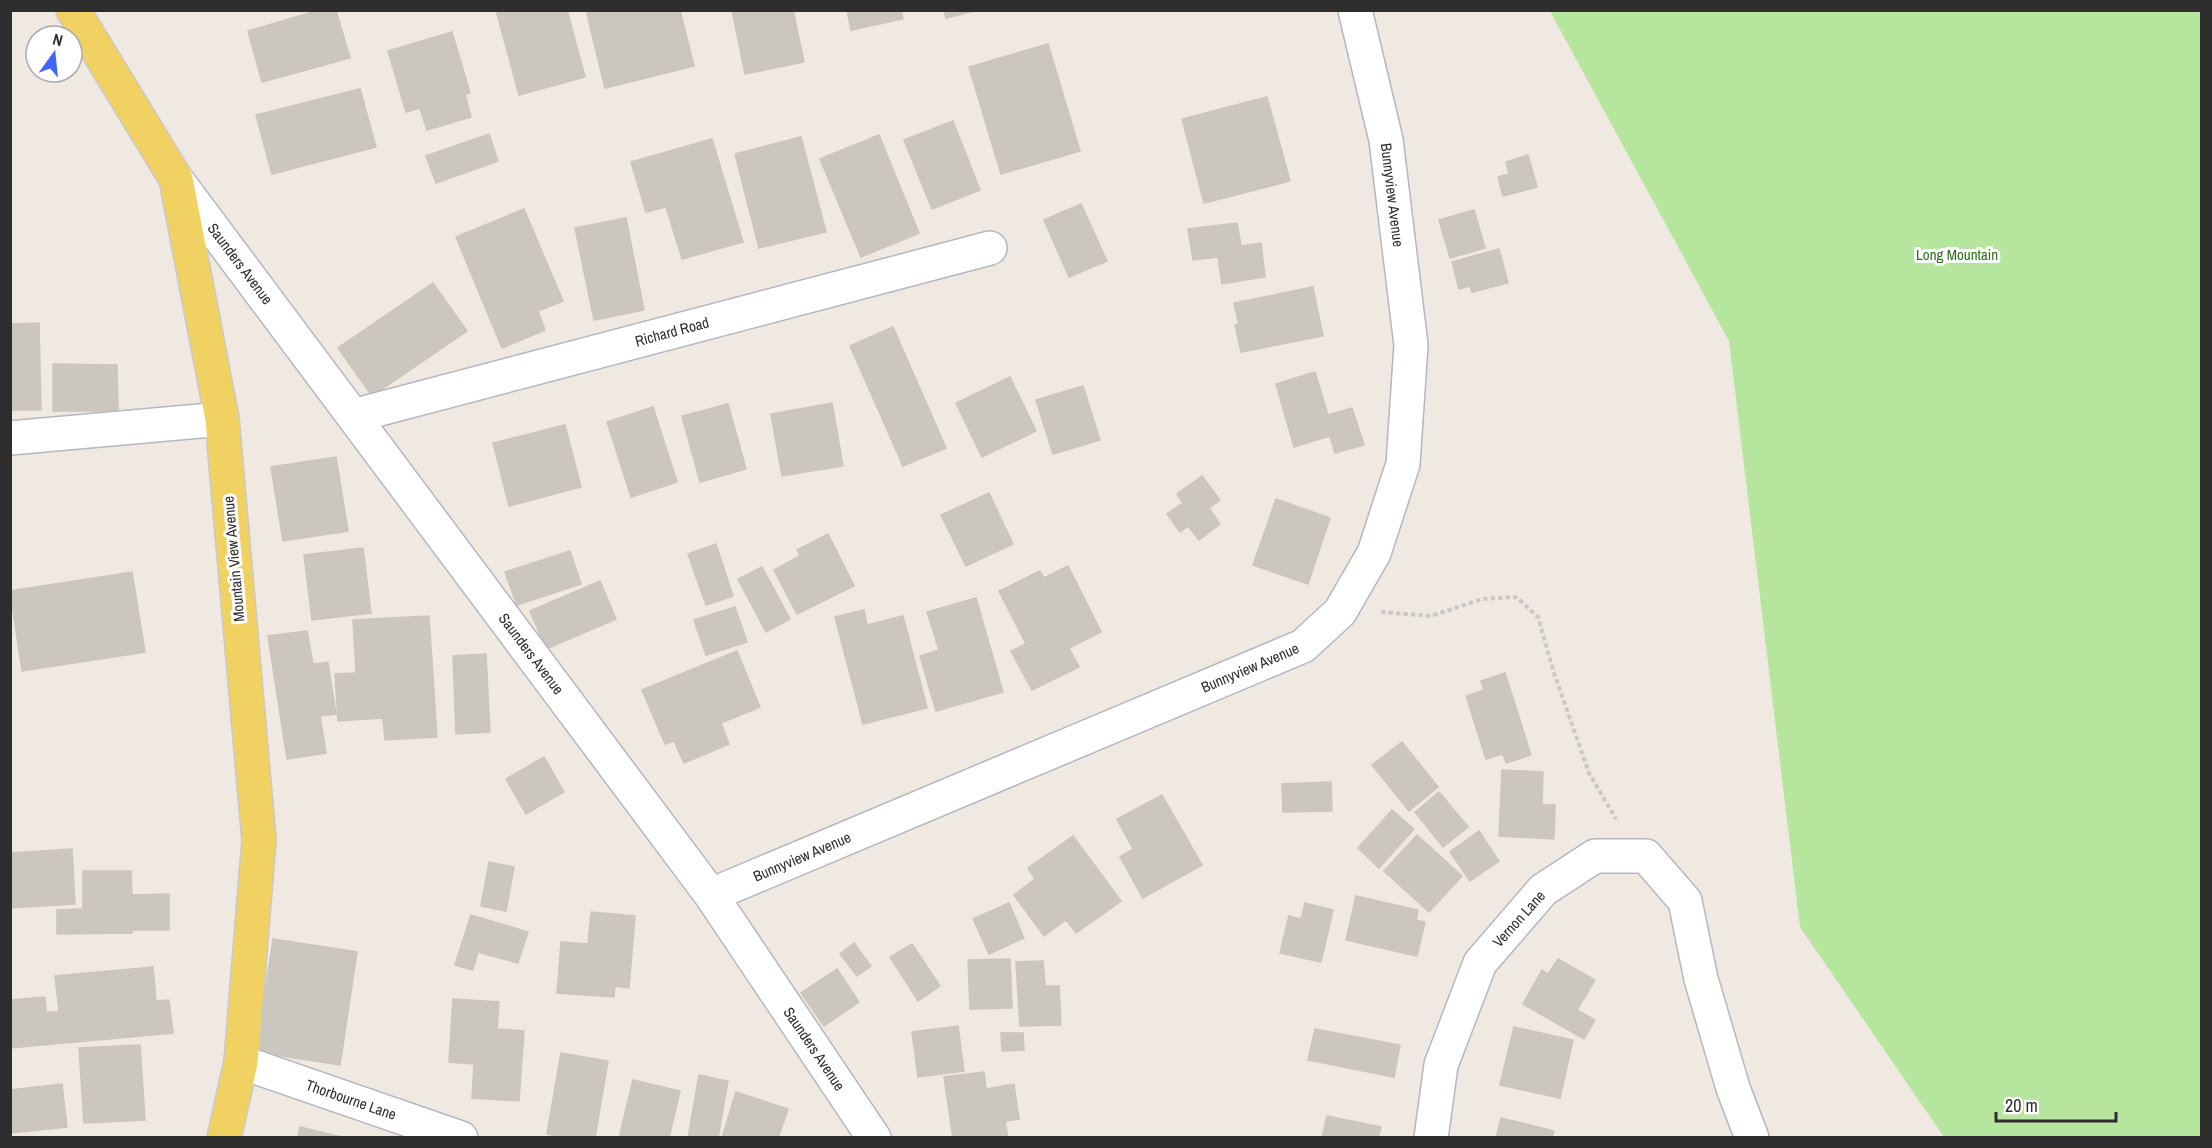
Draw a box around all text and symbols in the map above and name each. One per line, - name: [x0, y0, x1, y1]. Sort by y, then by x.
- north arrow: [24, 24, 84, 84]
- text: N: [50, 28, 65, 51]
- street label: Bunnyview Avenue: [1376, 142, 1409, 248]
- street label: Saunders Avenue: [203, 219, 278, 309]
- park label: Long Mountain: [1916, 244, 1998, 265]
- street label: Richard Road: [633, 312, 711, 351]
- street label: Mountain View Avenue: [218, 495, 249, 623]
- street label: Saunders Avenue: [494, 609, 569, 699]
- street label: Bunnyview Avenue: [1198, 637, 1302, 698]
- street label: Bunnyview Avenue: [750, 826, 854, 887]
- street label: Vernon Lane: [1487, 886, 1550, 952]
- street label: Saunders Avenue: [779, 1003, 850, 1095]
- street label: Thorbourne Lane: [303, 1074, 399, 1125]
- scale bar: [1996, 1085, 2116, 1123]
- text: 20 m: [2005, 1093, 2038, 1118]

